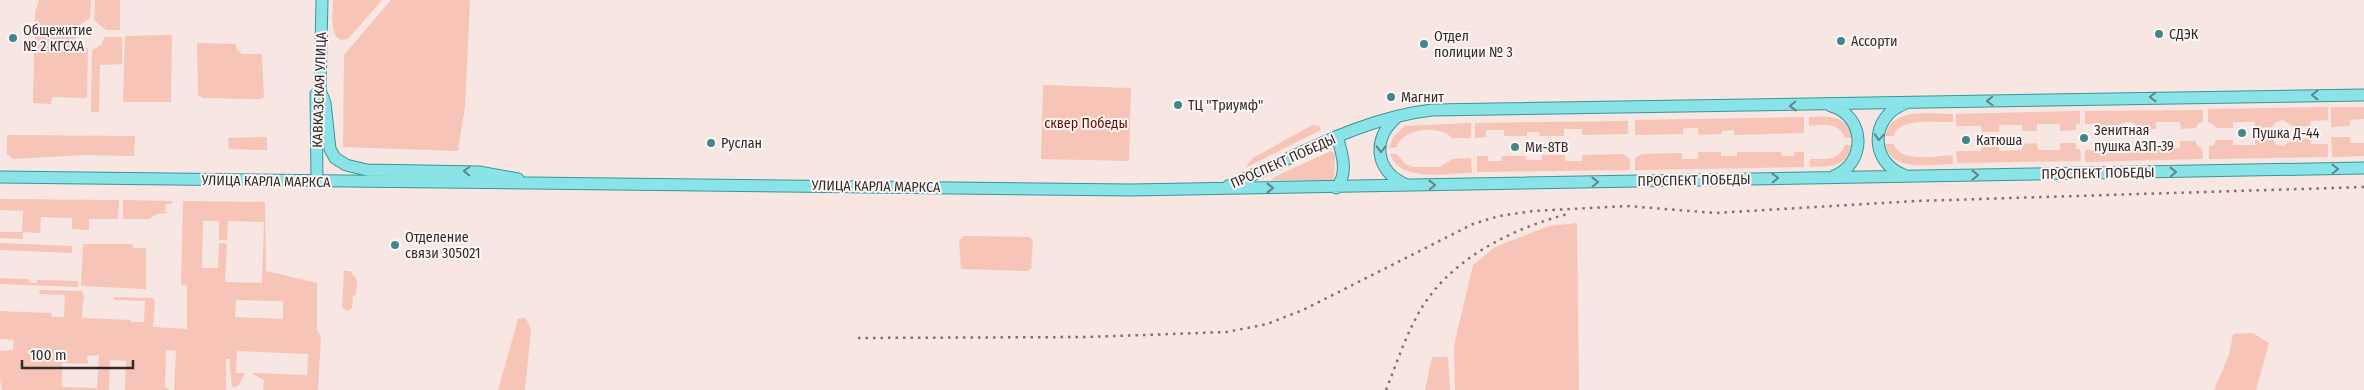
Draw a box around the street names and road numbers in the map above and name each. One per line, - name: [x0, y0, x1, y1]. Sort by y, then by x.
- street label: КАВКАЗСКАЯ УЛИЦА: [309, 31, 330, 148]
- street label: ПРОСПЕКТ ПОБЕДЫ: [1228, 131, 1338, 192]
- street label: ПРОСПЕКТ ПОБЕДЫ: [2041, 164, 2155, 183]
- street label: ПРОСПЕКТ ПОБЕДЫ: [1637, 171, 1751, 190]
- street label: УЛИЦА КАРЛА МАРКСА: [200, 172, 331, 191]
- street label: УЛИЦА КАРЛА МАРКСА: [810, 177, 941, 196]

